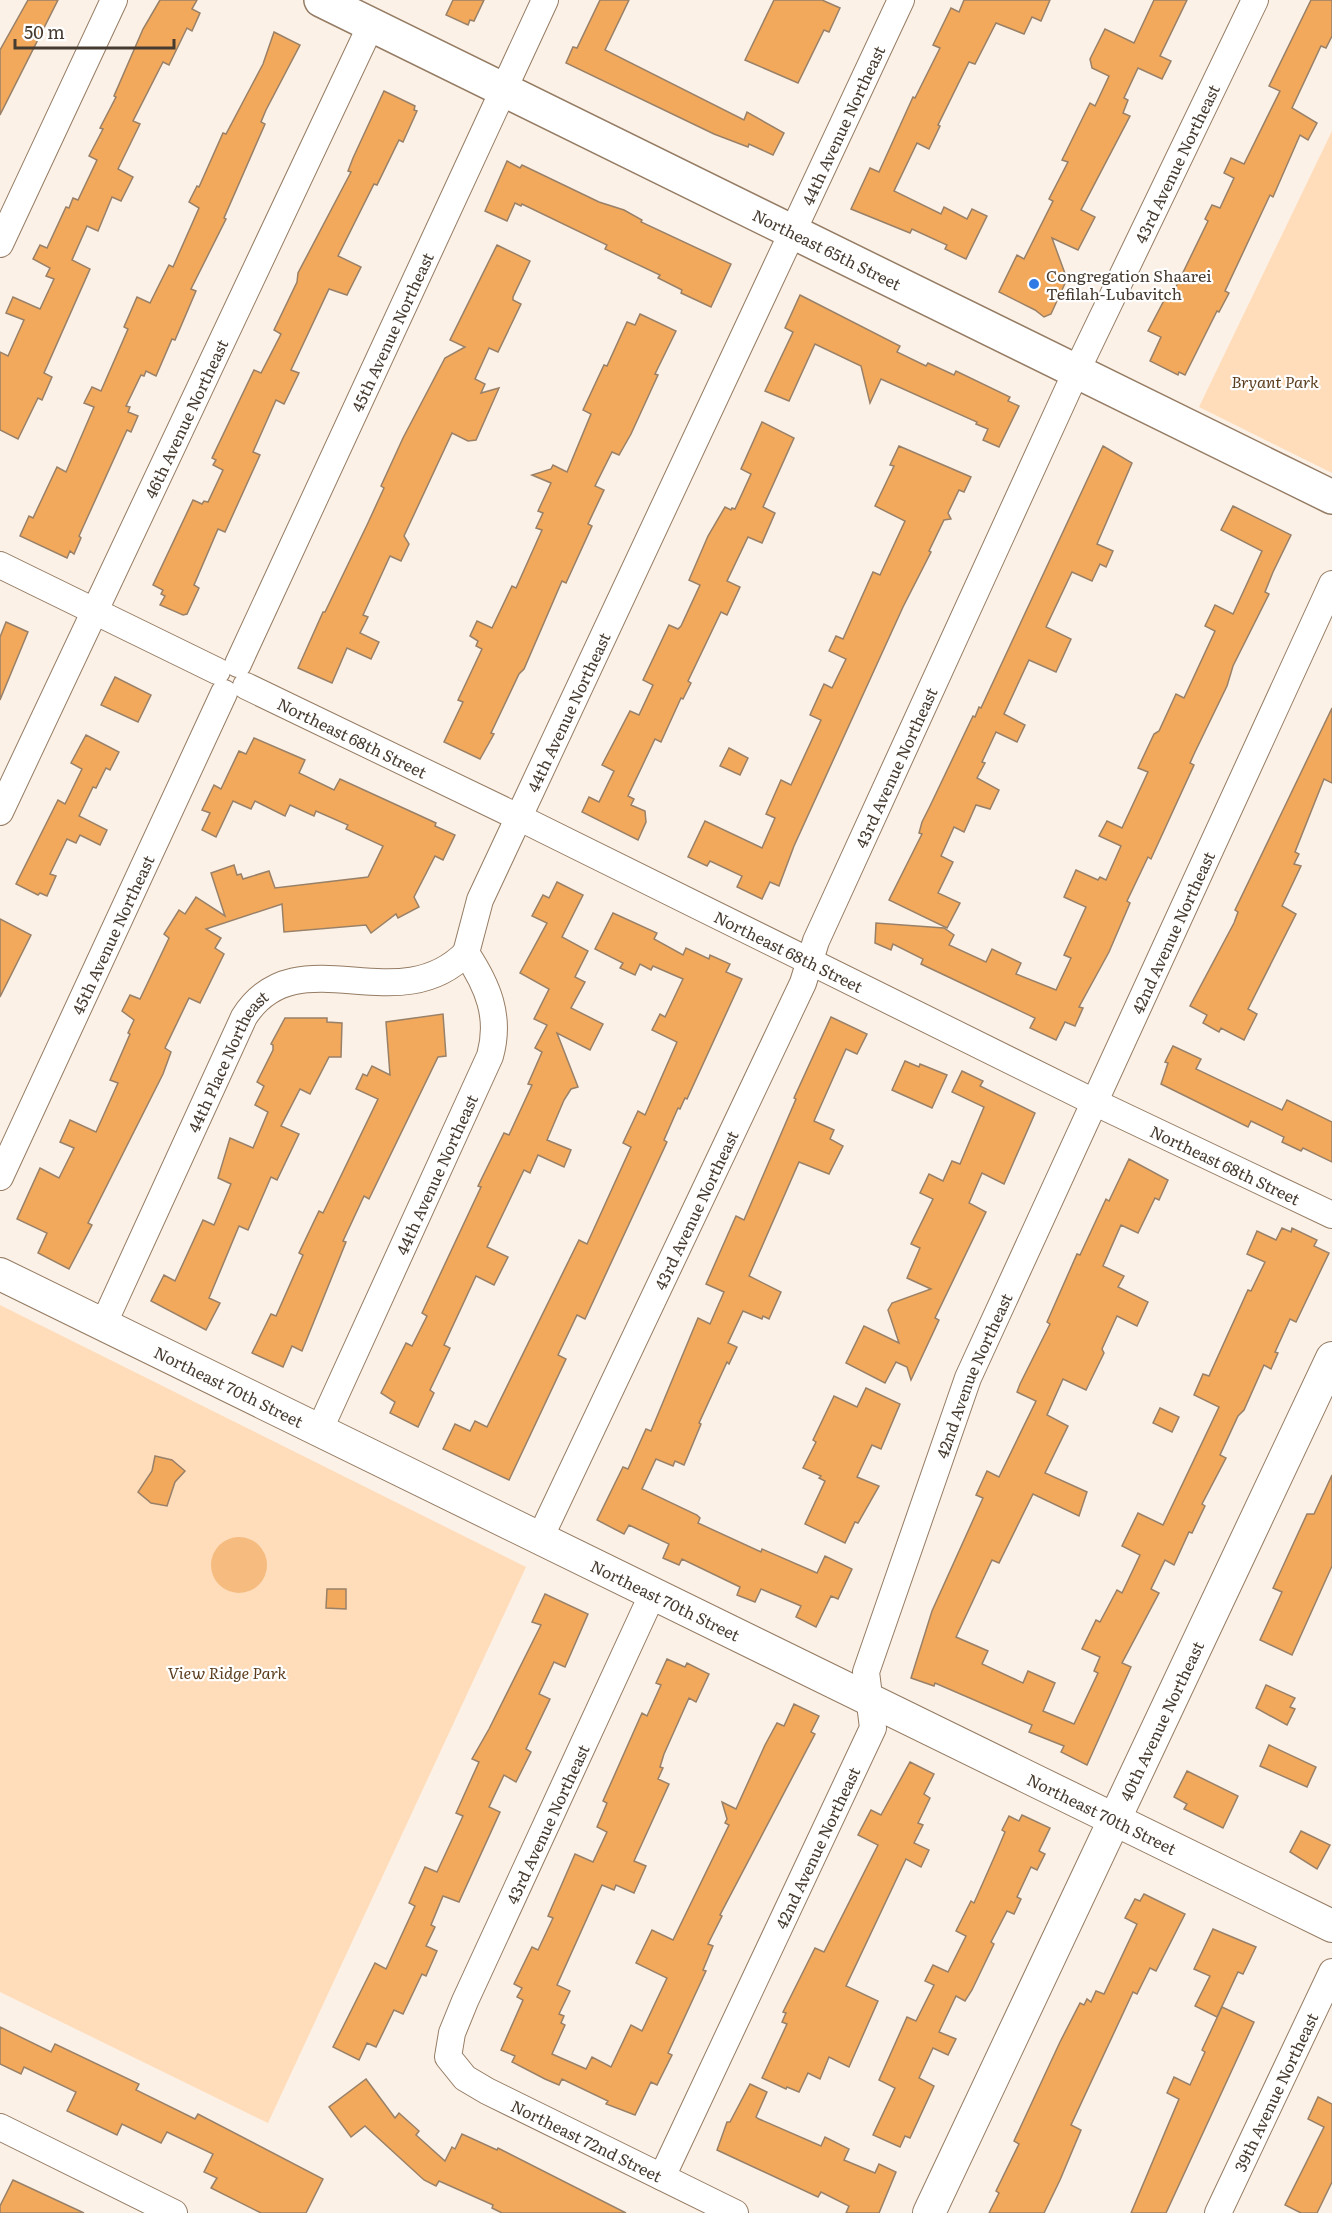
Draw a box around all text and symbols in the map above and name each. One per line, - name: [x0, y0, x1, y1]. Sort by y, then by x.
- scale bar: [15, 12, 174, 50]
- text: 50 m: [24, 18, 65, 45]
- street label: 44th Avenue Northeast: [795, 41, 890, 209]
- street label: 43rd Avenue Northeast: [1128, 79, 1225, 247]
- street label: Northeast 65th Street: [749, 202, 906, 296]
- street label: 45th Avenue Northeast: [344, 248, 439, 415]
- place label: Congregation Shaarei Tefilah-Lubavitch: [1046, 263, 1212, 305]
- marker: Congregation Shaarei Tefilah-Lubavitch: [1027, 277, 1041, 291]
- street label: 46th Avenue Northeast: [138, 334, 234, 502]
- park label: Bryant Park: [1231, 369, 1319, 393]
- street label: 44th Avenue Northeast: [520, 628, 616, 796]
- street label: 43rd Avenue Northeast: [848, 683, 943, 852]
- street label: Northeast 68th Street: [274, 691, 432, 784]
- street label: 42nd Avenue Northeast: [1125, 847, 1220, 1018]
- street label: 45th Avenue Northeast: [65, 851, 160, 1018]
- street label: Northeast 68th Street: [710, 904, 868, 998]
- street label: 44th Place Northeast: [181, 984, 273, 1136]
- street label: 44th Avenue Northeast: [389, 1090, 483, 1259]
- street label: Northeast 68th Street: [1146, 1119, 1305, 1210]
- street label: 43rd Avenue Northeast: [647, 1126, 744, 1294]
- street label: 42nd Avenue Northeast: [929, 1288, 1018, 1461]
- street label: Northeast 70th Street: [150, 1339, 308, 1433]
- street label: Northeast 70th Street: [587, 1553, 745, 1647]
- street label: 40th Avenue Northeast: [1113, 1636, 1209, 1805]
- park label: View Ridge Park: [168, 1660, 286, 1684]
- street label: 43rd Avenue Northeast: [499, 1740, 595, 1908]
- street label: 42nd Avenue Northeast: [768, 1762, 865, 1933]
- street label: Northeast 70th Street: [1023, 1767, 1181, 1860]
- street label: 39th Avenue Northeast: [1227, 2008, 1323, 2175]
- street label: Northeast 72nd Street: [507, 2093, 667, 2188]

